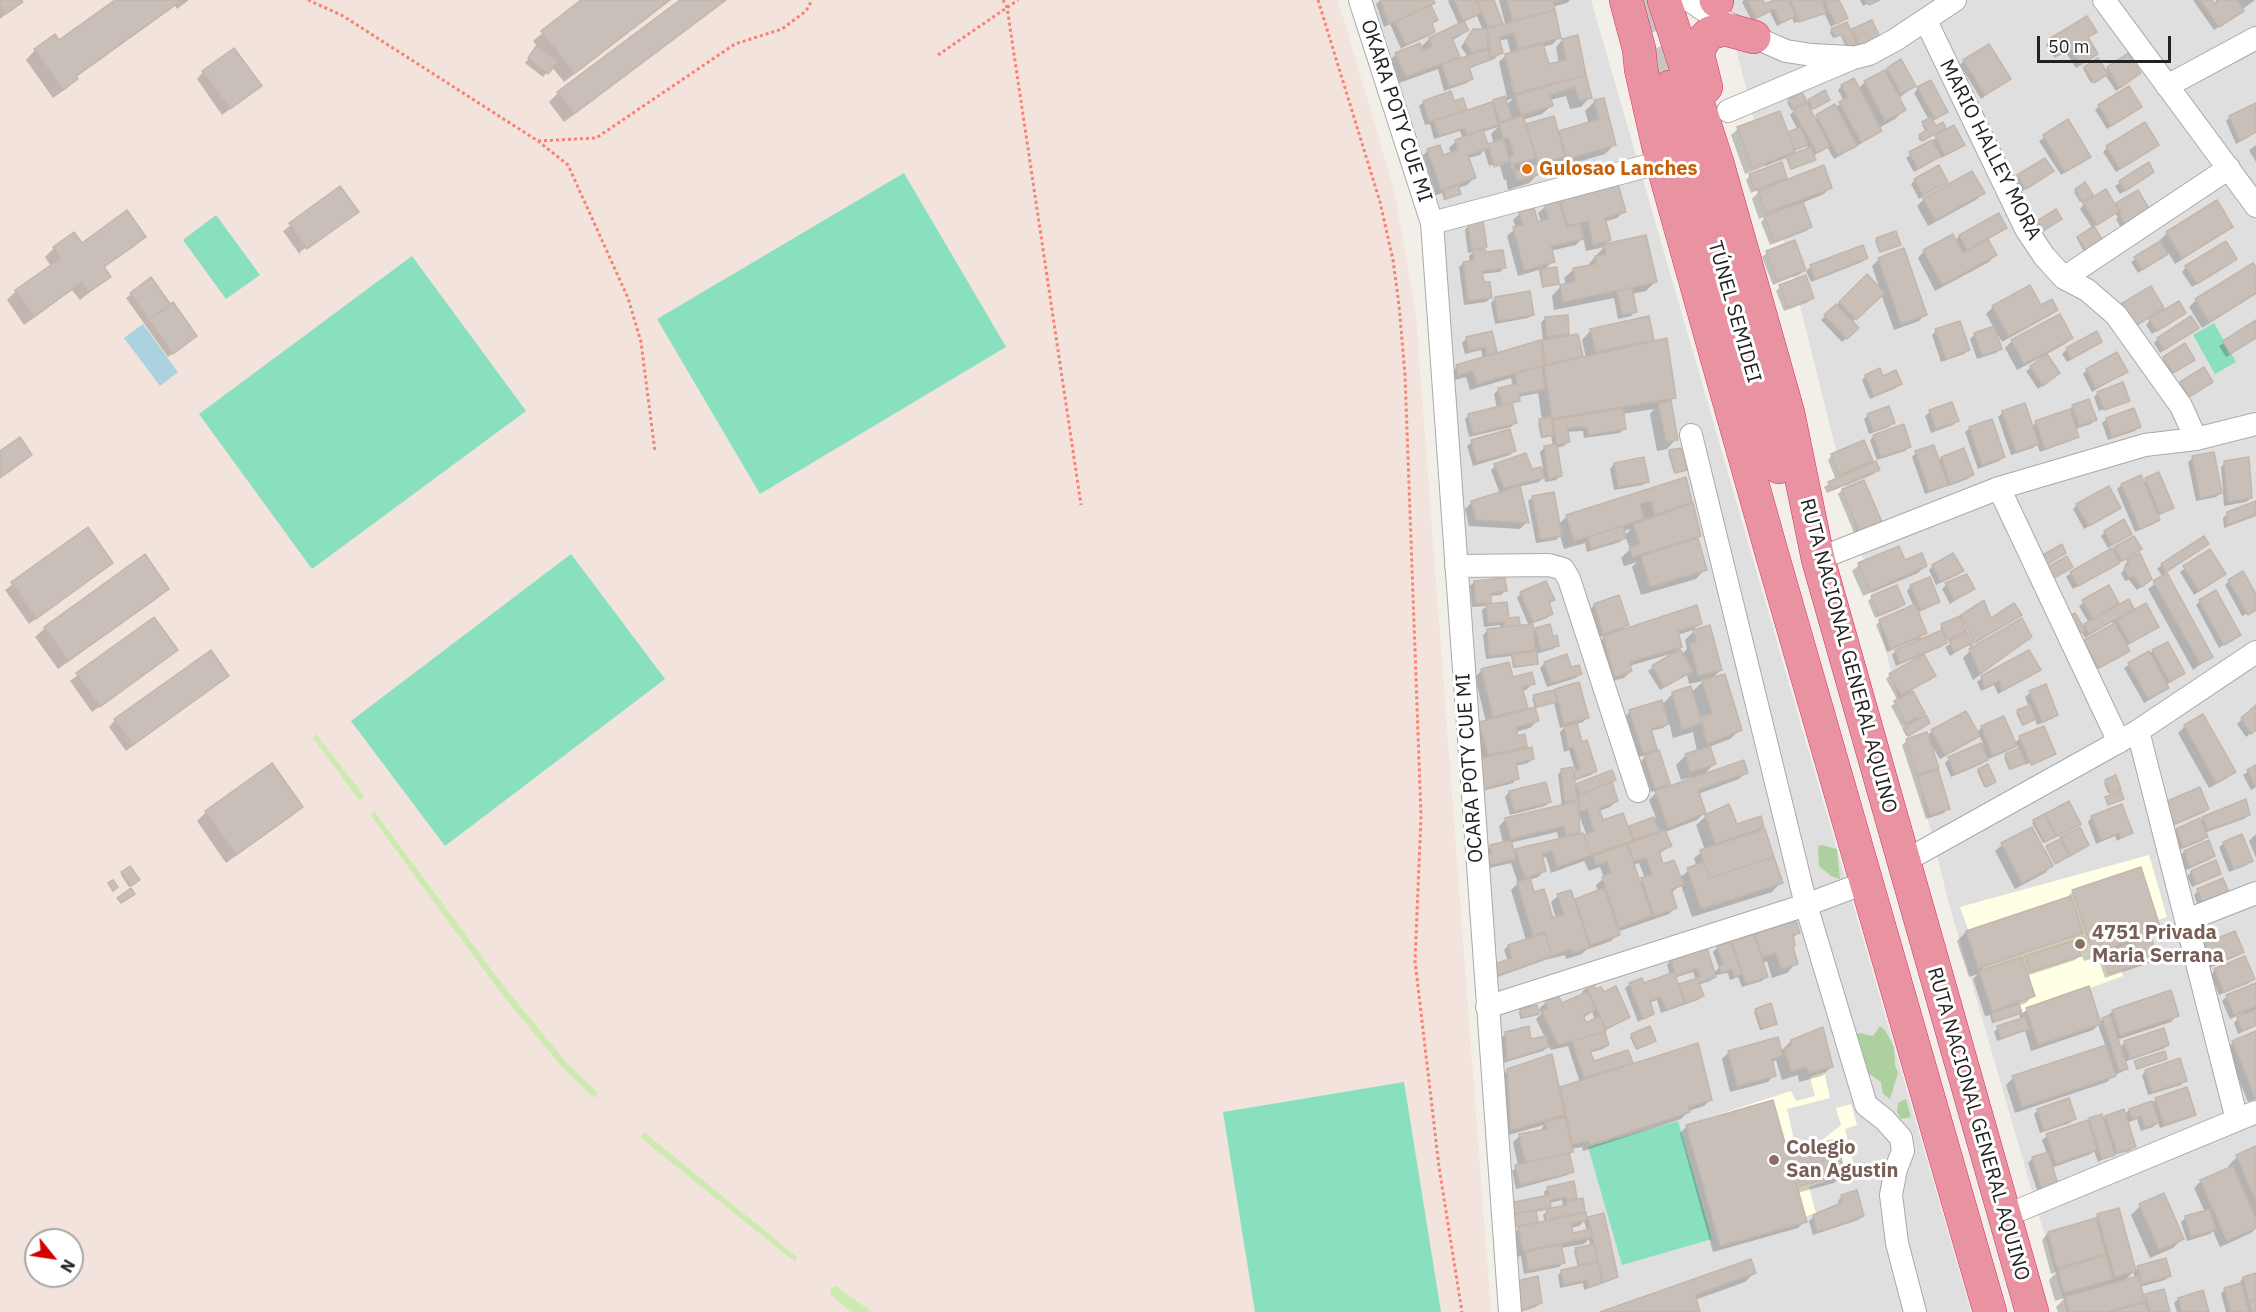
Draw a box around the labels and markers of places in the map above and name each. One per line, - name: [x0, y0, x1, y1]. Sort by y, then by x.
- place label: Gulosao Lanches: [1539, 157, 1698, 181]
- marker: Gulosao Lanches: [1520, 162, 1534, 176]
- place label: 4751 Privada Maria Serrana: [2092, 921, 2224, 968]
- marker: 4751 Privada Maria Serrana: [2073, 937, 2087, 951]
- place label: Colegio San Agustin: [1786, 1136, 1898, 1183]
- marker: Colegio San Agustin: [1767, 1153, 1781, 1167]

